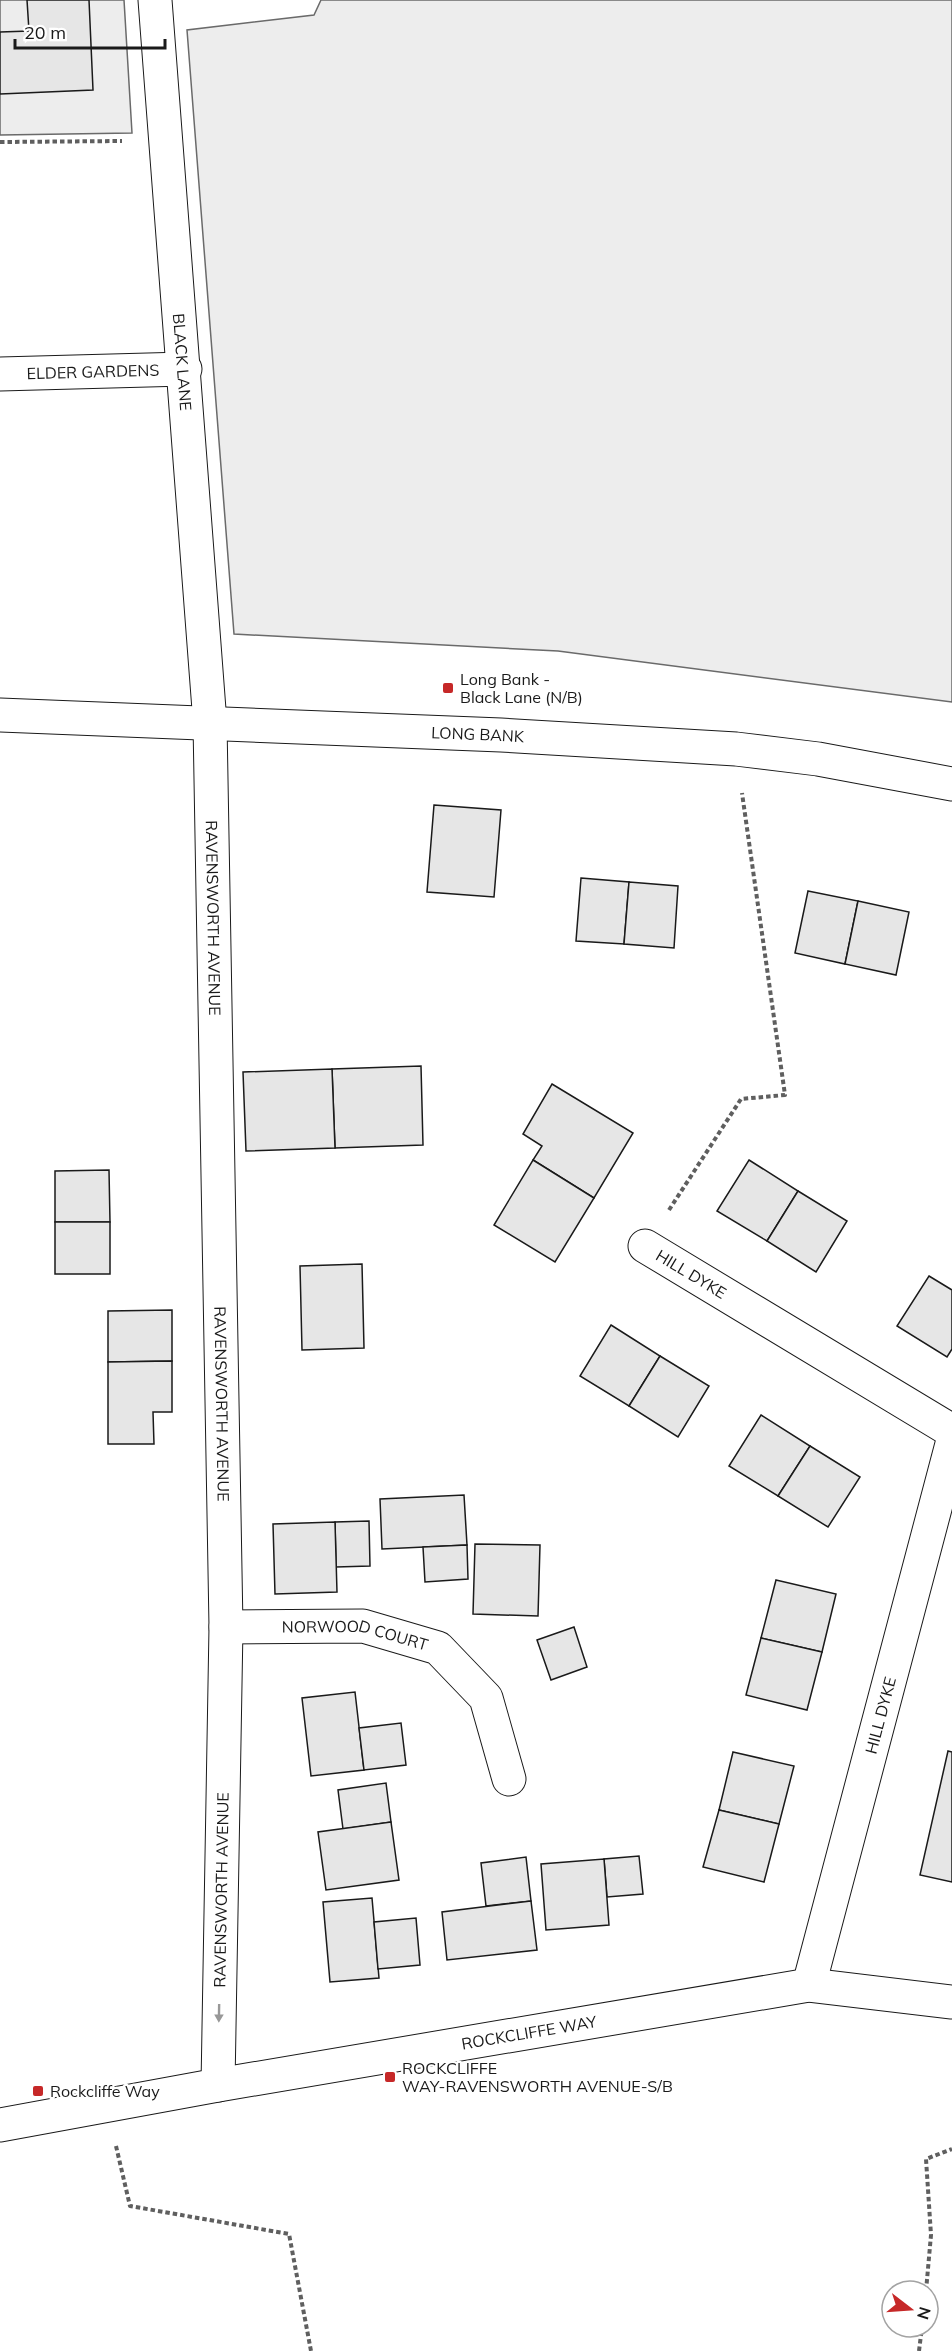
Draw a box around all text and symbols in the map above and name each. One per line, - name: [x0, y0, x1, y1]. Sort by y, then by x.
- scale bar: [15, 12, 165, 50]
- text: 20 m: [24, 21, 66, 44]
- street label: BLACK LANE: [169, 312, 196, 411]
- street label: ELDER GARDENS: [26, 360, 160, 383]
- place label: Long Bank - Black Lane (N/B): [460, 669, 583, 707]
- marker: Long Bank - Black Lane (N/B): [441, 681, 455, 695]
- street label: LONG BANK: [431, 722, 525, 746]
- street label: RAVENSWORTH AVENUE: [202, 820, 225, 1016]
- street label: HILL DYKE: [652, 1245, 730, 1303]
- street label: RAVENSWORTH AVENUE: [210, 1306, 234, 1502]
- street label: NORWOOD COURT: [282, 1615, 431, 1655]
- street label: HILL DYKE: [861, 1675, 900, 1756]
- street label: RAVENSWORTH AVENUE: [209, 1792, 233, 1988]
- one-way arrow: [214, 2003, 224, 2022]
- street label: ROCKCLIFFE WAY: [460, 2011, 598, 2054]
- place label: ROCKCLIFFE WAY-RAVENSWORTH AVENUE-S/B: [402, 2058, 673, 2096]
- marker: ROCKCLIFFE WAY-RAVENSWORTH AVENUE-S/B: [383, 2070, 397, 2084]
- place label: Rockcliffe Way: [50, 2081, 160, 2101]
- marker: Rockcliffe Way: [31, 2084, 45, 2098]
- north arrow: [880, 2279, 940, 2339]
- text: N: [913, 2305, 936, 2322]

